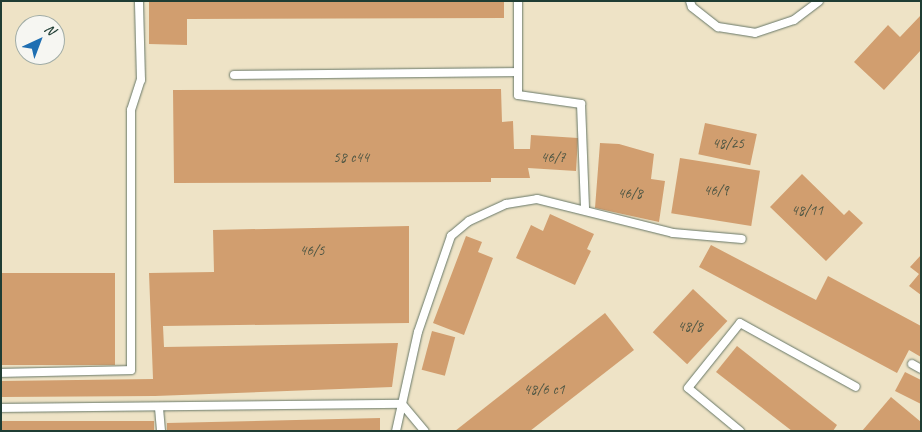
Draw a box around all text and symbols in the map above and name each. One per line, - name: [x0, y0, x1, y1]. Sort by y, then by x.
- north arrow: [15, 15, 65, 65]
- text: N: [41, 20, 59, 39]
- house number: 48/25: [712, 135, 744, 153]
- house number: 58 с44: [333, 149, 369, 167]
- house number: 46/7: [540, 149, 566, 167]
- house number: 46/9: [703, 182, 729, 200]
- house number: 46/8: [617, 185, 643, 203]
- house number: 48/11: [791, 202, 823, 220]
- house number: 46/5: [299, 242, 325, 260]
- house number: 48/8: [677, 318, 703, 336]
- house number: 48/6 с1: [524, 381, 564, 399]

